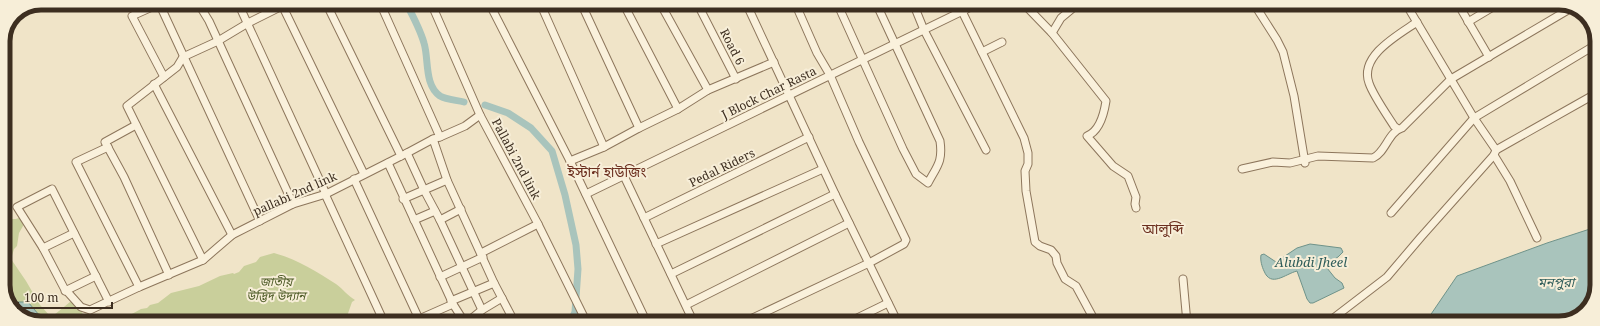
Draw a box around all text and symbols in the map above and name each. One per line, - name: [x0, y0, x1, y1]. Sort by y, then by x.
- street label: Road 6: [716, 26, 749, 68]
- street label: J Block Char Rasta: [718, 62, 819, 123]
- street label: Pallabi 2nd link: [488, 115, 545, 203]
- street label: Pedal Riders: [686, 144, 758, 191]
- district label: ইস্টার্ন হাউজিং: [566, 162, 647, 181]
- street label: pallabi 2nd link: [250, 167, 340, 220]
- district label: আলুব্দি: [1141, 219, 1184, 238]
- water label: Alubdi Jheel: [1274, 253, 1347, 271]
- park label: জাতীয় উদ্ভিদ উদ্যান: [246, 273, 308, 304]
- water label: মনপুরা: [1538, 273, 1577, 291]
- scale bar: [18, 284, 112, 310]
- text: 100 m: [24, 289, 59, 306]

